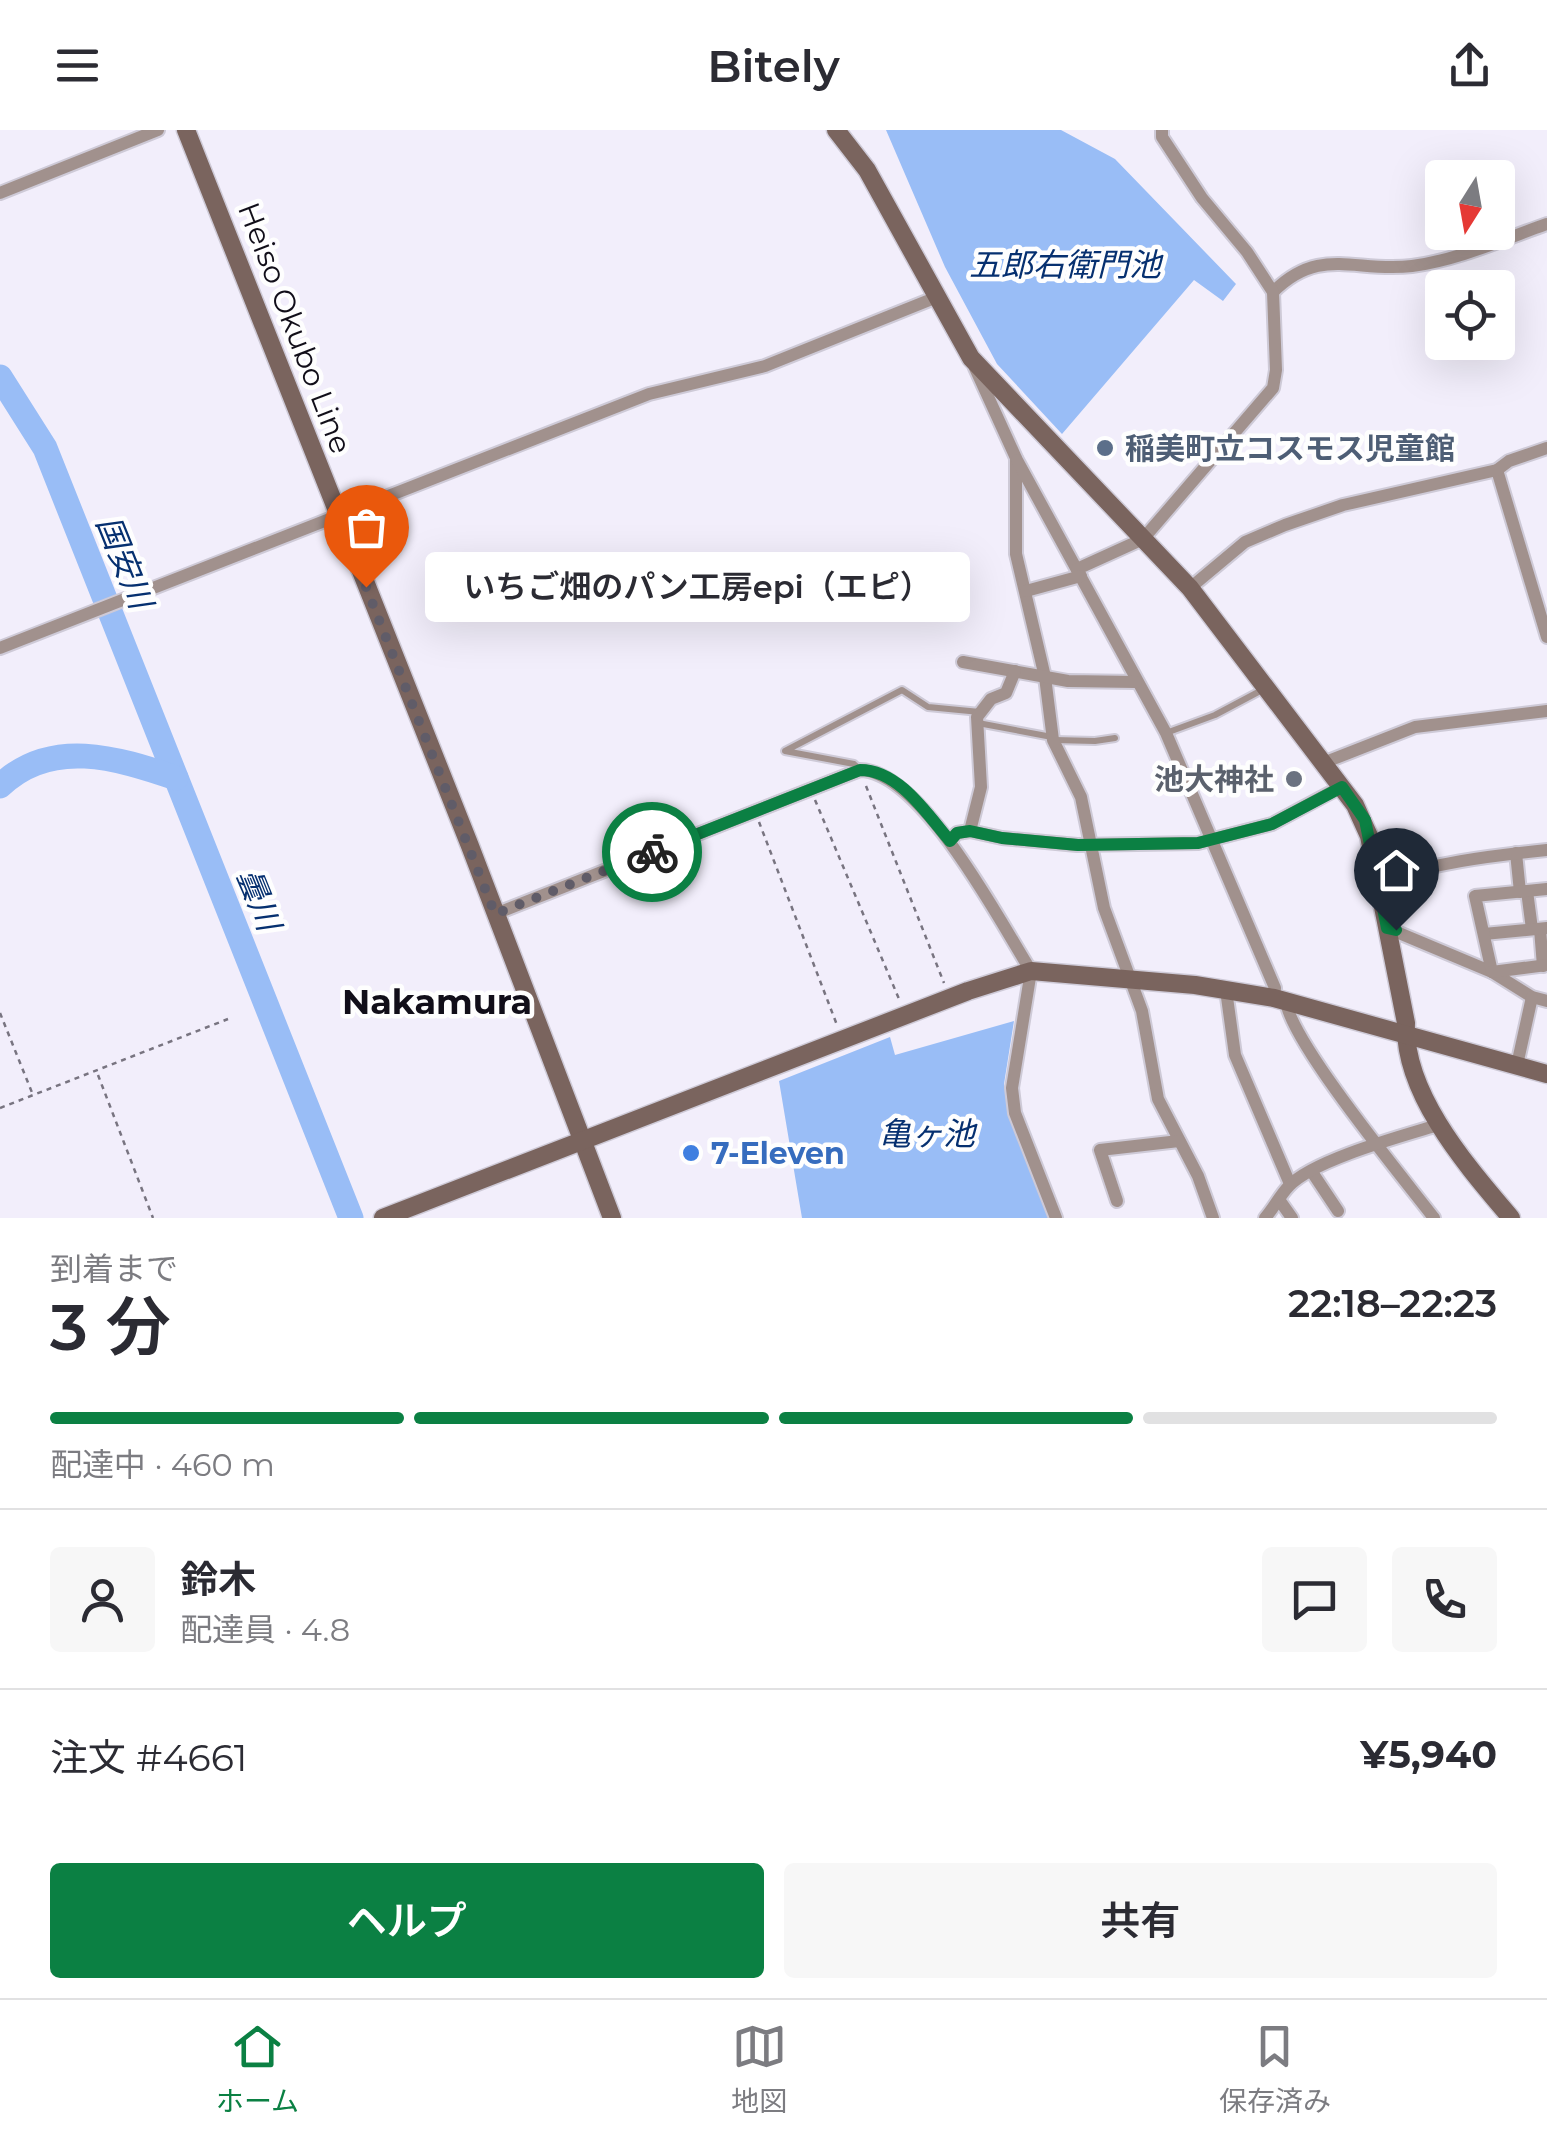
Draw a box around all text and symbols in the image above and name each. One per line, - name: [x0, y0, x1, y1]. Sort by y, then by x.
- icon: menu: [50, 38, 105, 93]
- text: Bitely: [707, 38, 840, 93]
- icon: share: [1442, 38, 1497, 93]
- north arrow: [1425, 160, 1515, 250]
- map controls: [1425, 160, 1515, 360]
- street label: Heiso Okubo Line: [230, 197, 360, 459]
- water label: 五郎右衛門池: [969, 245, 1164, 284]
- button: locate: [1425, 270, 1515, 360]
- place label: 稲美町立コスモス児童館: [1125, 430, 1455, 467]
- marker: 稲美町立コスモス児童館: [1094, 437, 1116, 459]
- pin: [324, 485, 409, 588]
- icon: bag: [339, 500, 394, 555]
- water label: 国安川: [89, 510, 162, 617]
- callout: いちご畑のパン工房epi（エピ）: [426, 552, 971, 622]
- text: いちご畑のパン工房epi（エピ）: [463, 567, 932, 606]
- place label: 池大神社: [1154, 761, 1274, 798]
- marker: 池大神社: [1283, 768, 1305, 790]
- courier: [602, 802, 702, 902]
- icon: bike: [625, 825, 680, 880]
- pin: [1354, 828, 1439, 931]
- icon: home: [1369, 843, 1424, 898]
- water label: 曇川: [229, 862, 290, 939]
- district label: Nakamura: [342, 980, 532, 1023]
- water label: 亀ヶ池: [879, 1114, 978, 1153]
- place label: 7-Eleven: [711, 1135, 845, 1172]
- marker: 7-Eleven: [680, 1142, 702, 1164]
- text: 到着まで: [50, 1249, 178, 1288]
- text: 22:18–22:23: [1288, 1280, 1497, 1327]
- text: 3 分: [50, 1287, 171, 1366]
- text: 配達中 · 460 m: [50, 1445, 275, 1484]
- button: person: [50, 1547, 155, 1652]
- button: chat: [1262, 1547, 1367, 1652]
- button: phone: [1392, 1547, 1497, 1652]
- text: 鈴木: [180, 1556, 256, 1603]
- text: 配達員 · 4.8: [180, 1610, 350, 1649]
- text: ¥5,940: [1360, 1731, 1497, 1778]
- text: 注文 #4661: [50, 1734, 248, 1781]
- button: ヘルプ: [50, 1863, 764, 1978]
- button: 共有: [784, 1863, 1497, 1978]
- tab: ホーム: [216, 2019, 299, 2119]
- tab: 地図: [731, 2019, 787, 2119]
- tab: 保存済み: [1219, 2019, 1331, 2119]

